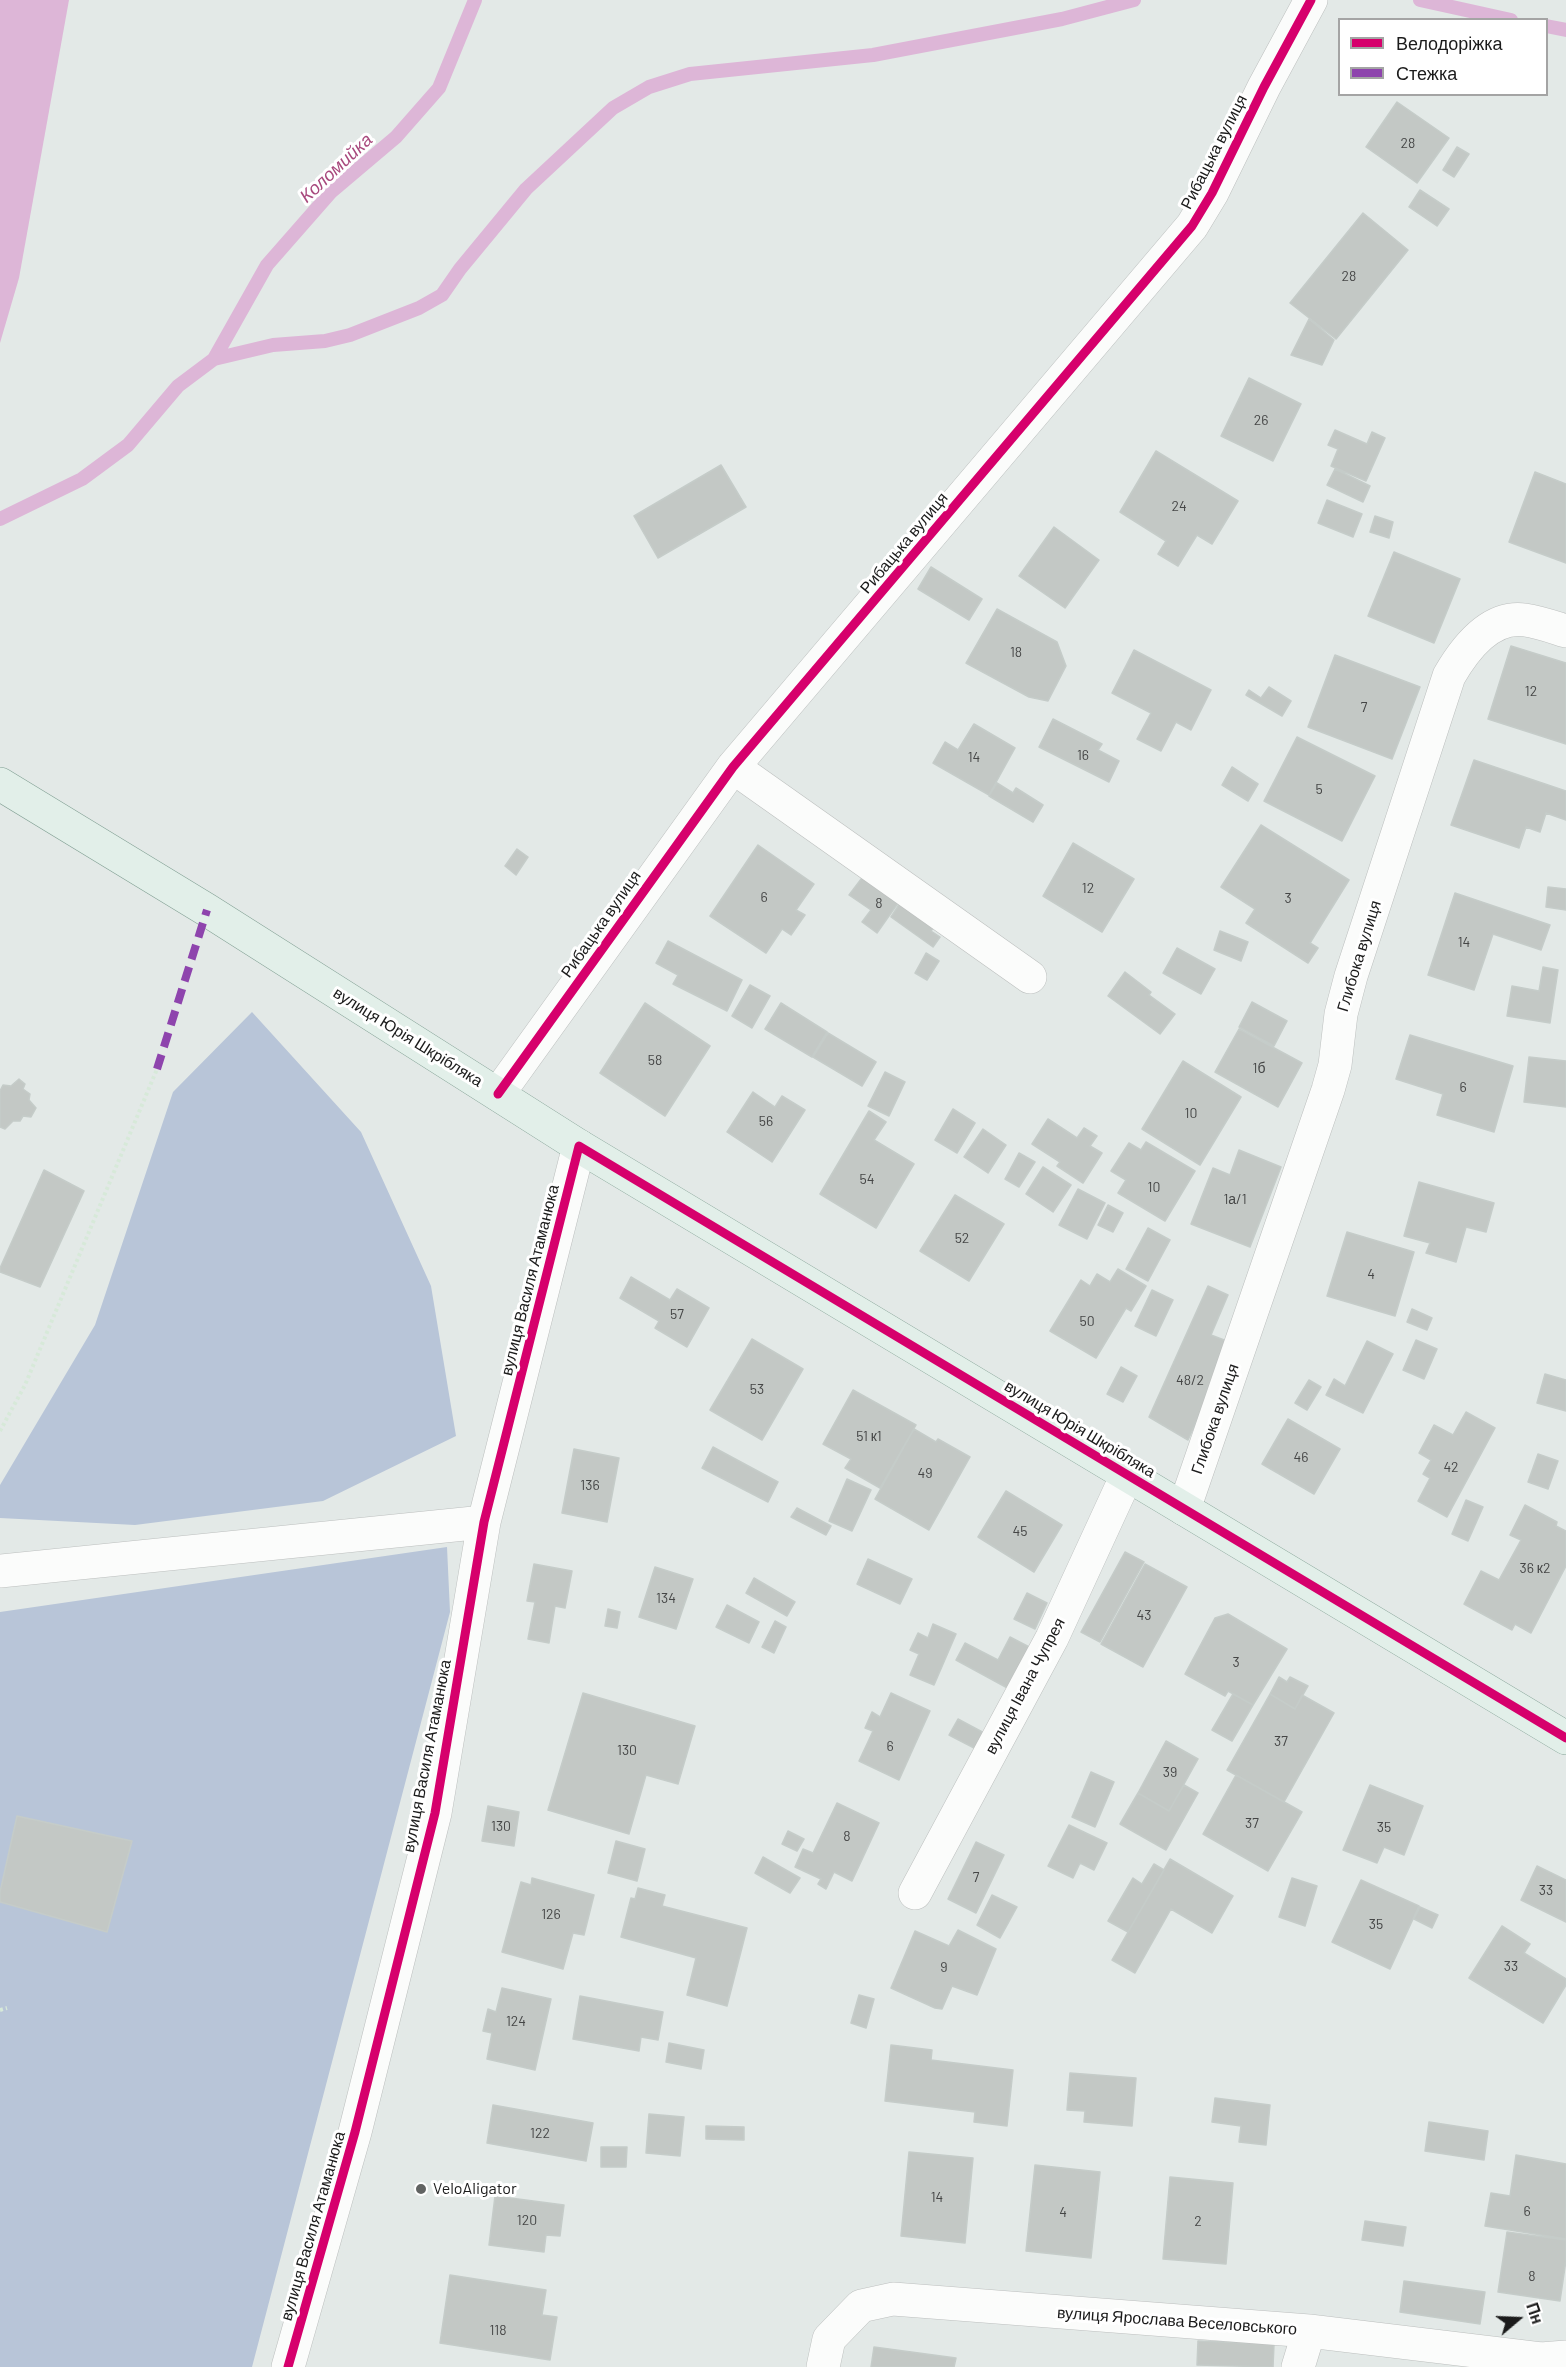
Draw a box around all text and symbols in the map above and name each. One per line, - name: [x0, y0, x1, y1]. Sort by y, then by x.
- legend: [1338, 18, 1548, 96]
- text: Велодоріжка: [1396, 32, 1503, 54]
- text: Стежка: [1396, 62, 1457, 84]
- street label: Рибацька вулиця: [1177, 91, 1251, 213]
- water label: Коломийка: [295, 129, 377, 207]
- house number: 28: [1401, 135, 1415, 151]
- house number: 28: [1342, 268, 1356, 284]
- house number: 26: [1254, 412, 1268, 428]
- street label: Рибацька вулиця: [856, 489, 952, 597]
- house number: 24: [1171, 498, 1187, 514]
- house number: 18: [1010, 644, 1022, 660]
- house number: 12: [1525, 683, 1537, 699]
- house number: 7: [1361, 699, 1367, 715]
- house number: 16: [1077, 747, 1089, 763]
- house number: 14: [968, 749, 980, 765]
- house number: 5: [1315, 781, 1323, 797]
- street label: Рибацька вулиця: [557, 867, 645, 981]
- house number: 12: [1082, 880, 1094, 896]
- house number: 6: [760, 889, 768, 905]
- house number: 3: [1284, 890, 1292, 906]
- house number: 8: [875, 895, 883, 911]
- street label: Глибока вулиця: [1333, 898, 1385, 1014]
- house number: 14: [1458, 934, 1470, 950]
- street label: вулиця Юрія Шкрібляка: [330, 983, 486, 1091]
- house number: 58: [648, 1052, 662, 1068]
- house number: 1б: [1253, 1060, 1265, 1076]
- house number: 6: [1459, 1079, 1467, 1095]
- house number: 10: [1185, 1105, 1197, 1121]
- house number: 56: [759, 1113, 773, 1129]
- house number: 54: [860, 1171, 874, 1187]
- house number: 10: [1148, 1179, 1160, 1195]
- street label: вулиця Василя Атаманюка: [497, 1183, 563, 1377]
- house number: 1а/1: [1223, 1191, 1247, 1207]
- house number: 52: [955, 1230, 969, 1246]
- house number: 4: [1367, 1266, 1375, 1282]
- house number: 57: [670, 1306, 684, 1322]
- house number: 50: [1079, 1313, 1095, 1329]
- street label: Глибока вулиця: [1187, 1361, 1243, 1477]
- house number: 48/2: [1176, 1372, 1204, 1388]
- street label: вулиця Юрія Шкрібляка: [1001, 1376, 1159, 1482]
- house number: 53: [750, 1381, 764, 1397]
- house number: 51 к1: [856, 1428, 882, 1444]
- house number: 46: [1294, 1449, 1308, 1465]
- house number: 42: [1443, 1459, 1459, 1475]
- house number: 49: [917, 1465, 933, 1481]
- house number: 136: [580, 1477, 600, 1493]
- house number: 45: [1013, 1523, 1027, 1539]
- house number: 36 к2: [1520, 1560, 1550, 1576]
- house number: 134: [656, 1590, 676, 1606]
- house number: 43: [1137, 1607, 1151, 1623]
- street label: вулиця Івана Чупрея: [981, 1615, 1069, 1757]
- house number: 3: [1232, 1654, 1240, 1670]
- street label: вулиця Василя Атаманюка: [399, 1658, 455, 1854]
- house number: 37: [1274, 1733, 1288, 1749]
- house number: 6: [886, 1738, 894, 1754]
- house number: 130: [617, 1742, 637, 1758]
- house number: 39: [1163, 1764, 1177, 1780]
- house number: 37: [1245, 1815, 1259, 1831]
- house number: 130: [491, 1818, 511, 1834]
- house number: 35: [1377, 1819, 1391, 1835]
- house number: 8: [843, 1828, 851, 1844]
- house number: 7: [973, 1869, 979, 1885]
- house number: 33: [1539, 1882, 1553, 1898]
- house number: 126: [541, 1906, 561, 1922]
- house number: 35: [1369, 1916, 1383, 1932]
- house number: 33: [1504, 1958, 1518, 1974]
- house number: 9: [940, 1959, 948, 1975]
- house number: 124: [506, 2013, 526, 2029]
- house number: 122: [530, 2125, 550, 2141]
- street label: вулиця Василя Атаманюка: [277, 2129, 349, 2323]
- place label: VeloAligator: [433, 2179, 517, 2199]
- marker: VeloAligator: [414, 2182, 428, 2196]
- house number: 14: [931, 2189, 943, 2205]
- house number: 6: [1523, 2203, 1531, 2219]
- house number: 4: [1059, 2204, 1067, 2220]
- house number: 120: [517, 2212, 537, 2228]
- house number: 2: [1194, 2213, 1202, 2229]
- house number: 8: [1528, 2268, 1536, 2284]
- north arrow: [1488, 2289, 1548, 2349]
- text: Пн: [1523, 2300, 1548, 2326]
- street label: вулиця Ярослава Веселовського: [1056, 2303, 1298, 2339]
- house number: 118: [489, 2322, 507, 2338]

